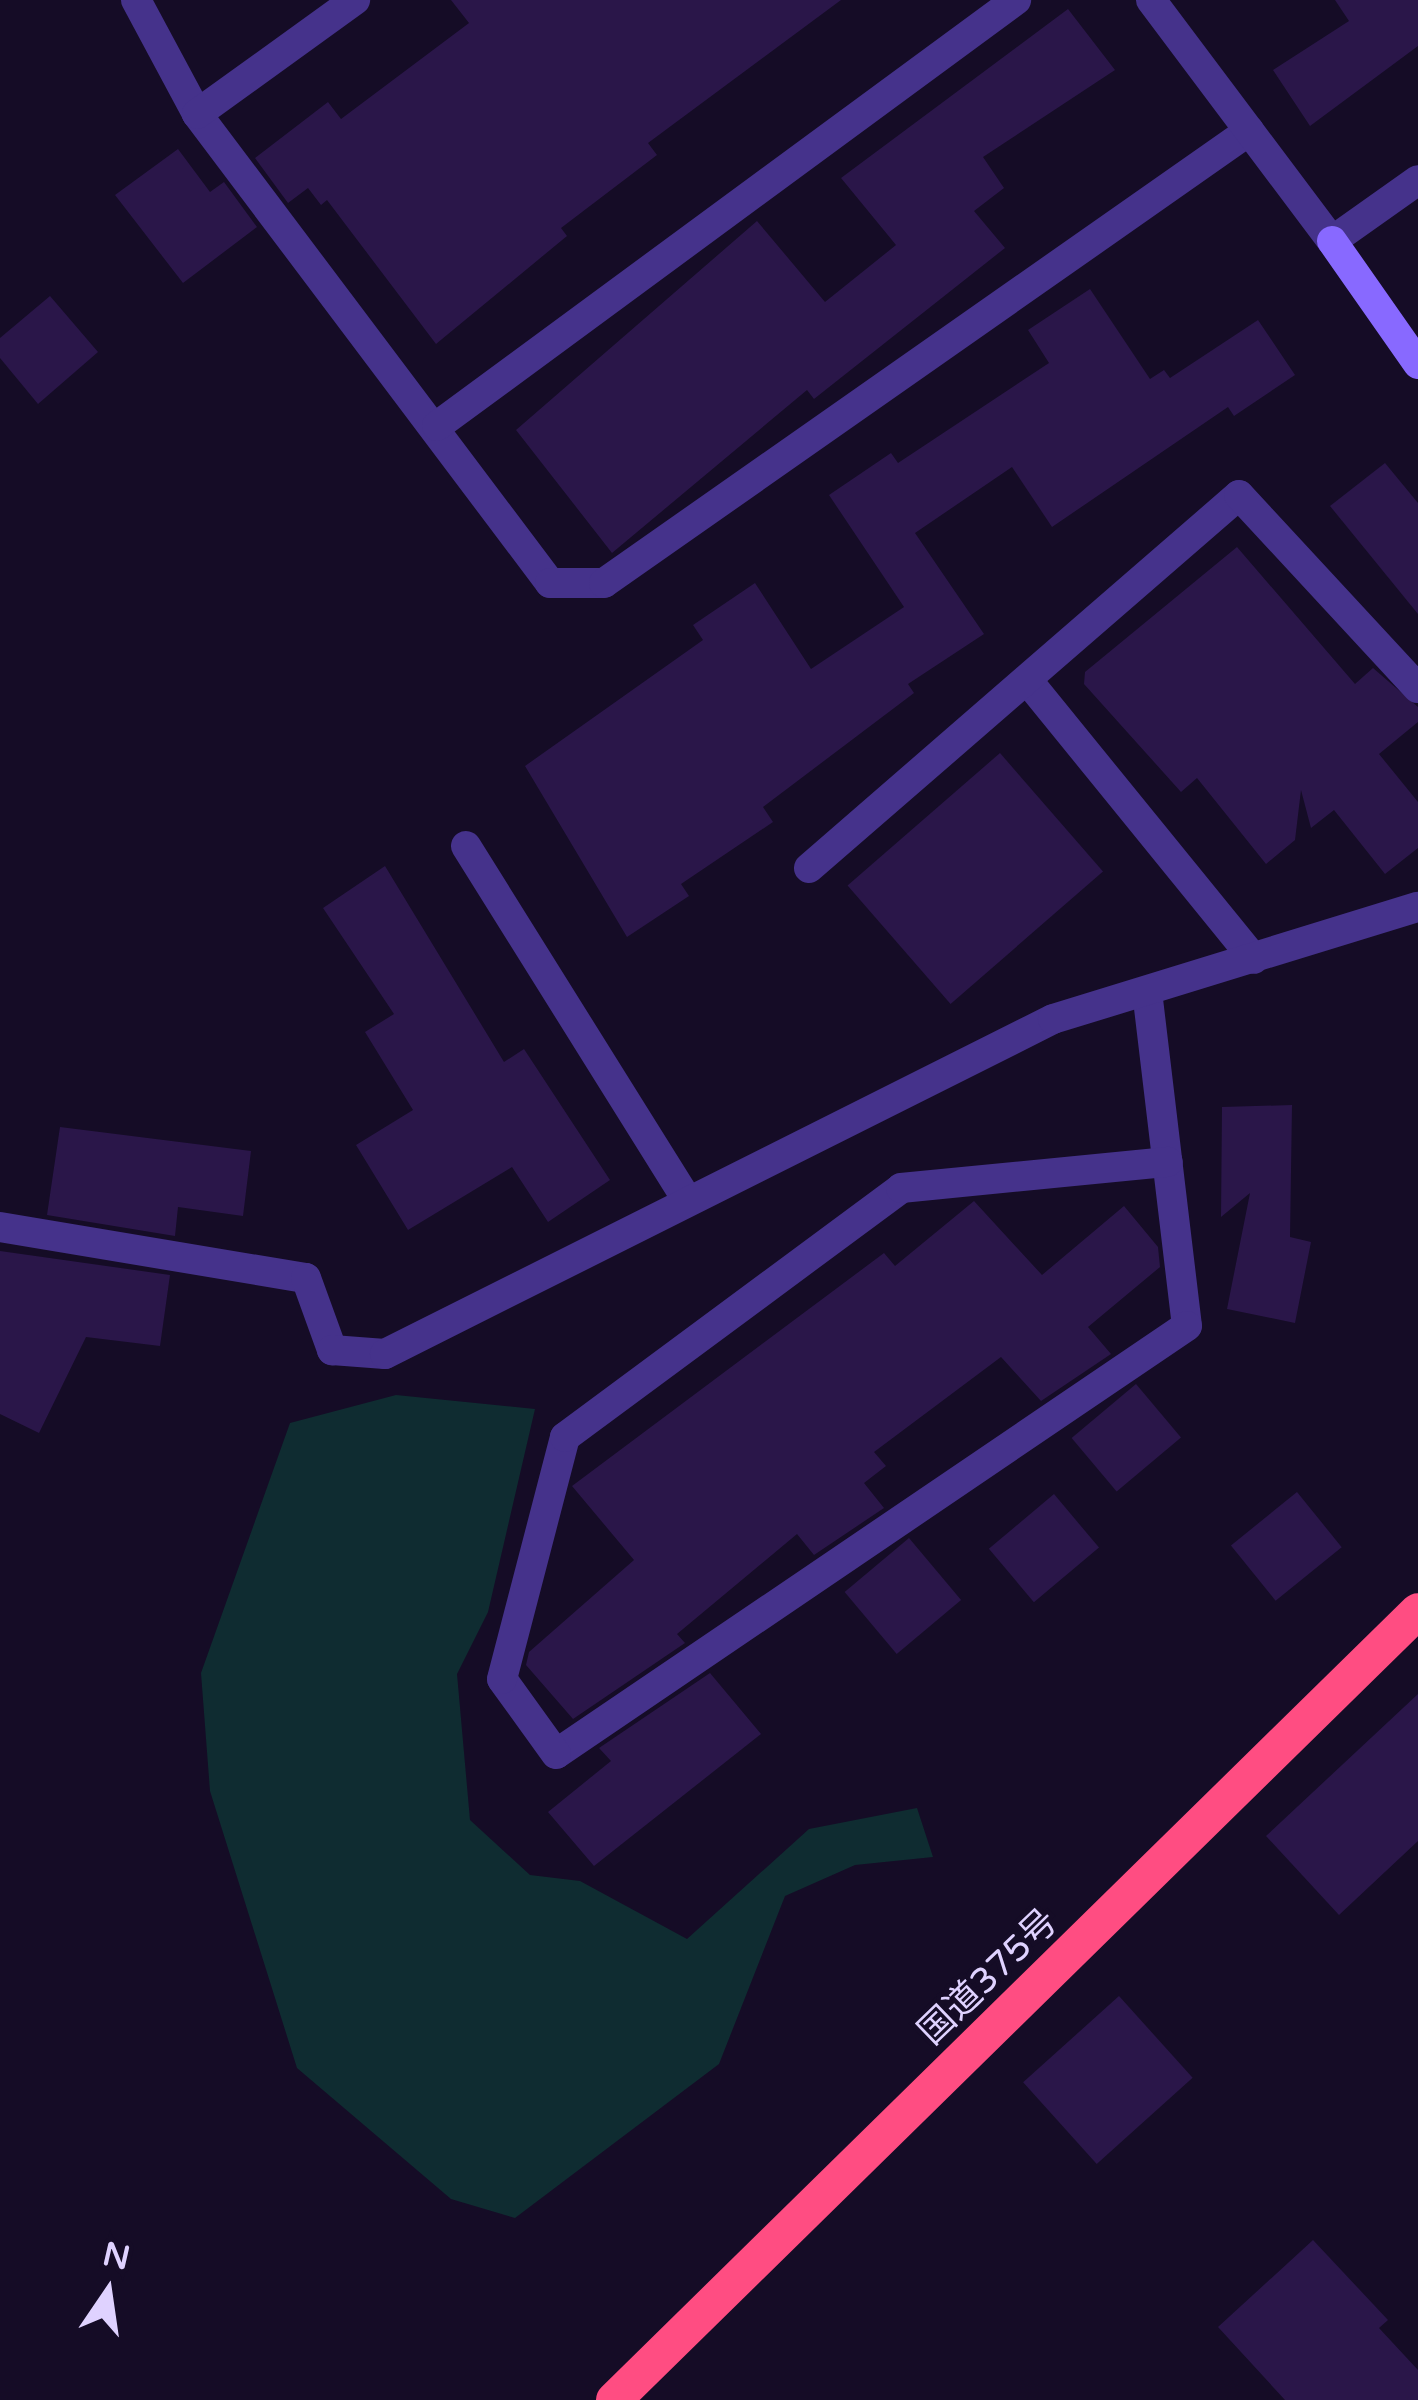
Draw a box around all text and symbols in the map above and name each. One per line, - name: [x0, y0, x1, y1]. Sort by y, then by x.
- street label: 国道375号: [910, 1900, 1066, 2054]
- north arrow: [48, 2232, 168, 2352]
- text: N: [99, 2234, 134, 2278]

